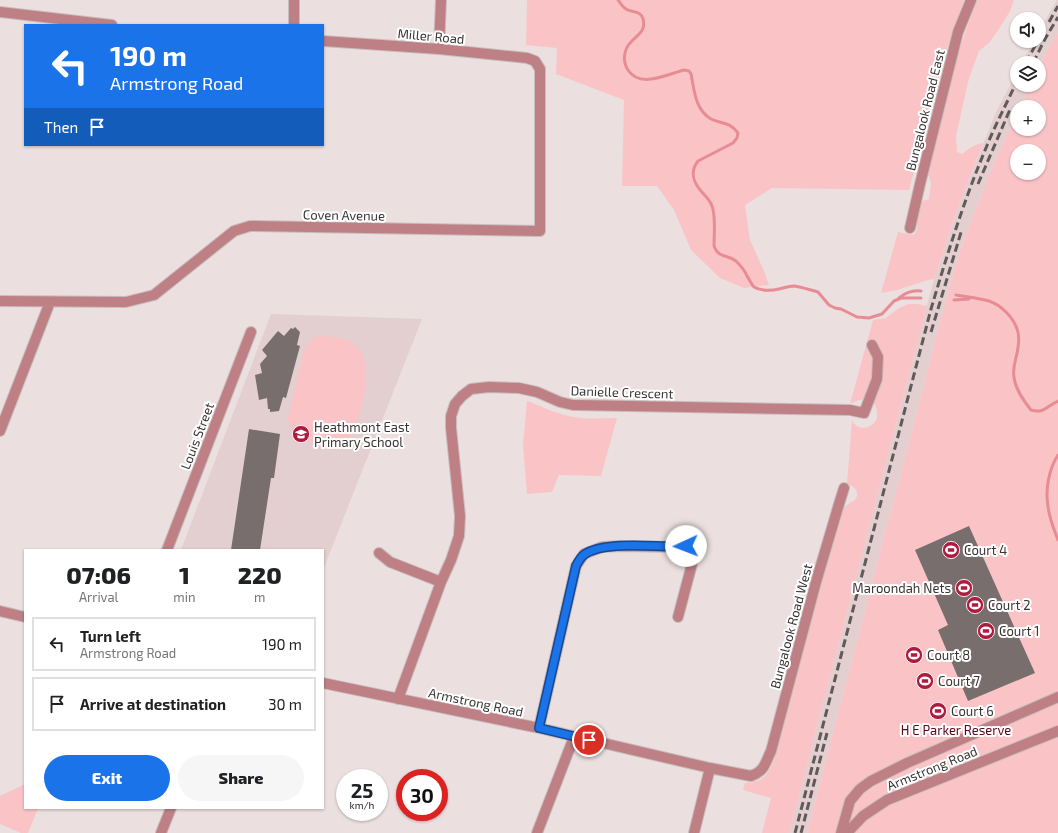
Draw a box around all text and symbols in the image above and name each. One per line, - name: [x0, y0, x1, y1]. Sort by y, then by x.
- map controls: [1010, 12, 1046, 180]
- button: sound: [1010, 12, 1046, 48]
- street label: Miller Road: [397, 25, 465, 47]
- text: 190 m: [110, 38, 187, 72]
- icon: left: [44, 40, 96, 92]
- street label: Bungalook Road East: [902, 48, 948, 172]
- button: layers: [1010, 56, 1046, 92]
- text: Armstrong Road: [110, 72, 243, 94]
- button: +: [1010, 100, 1046, 136]
- icon: arrive: [86, 116, 108, 138]
- text: Then: [44, 118, 78, 136]
- button: −: [1010, 144, 1046, 180]
- street label: Coven Avenue: [303, 206, 385, 224]
- street label: Danielle Crescent: [570, 382, 674, 402]
- street label: Louis Street: [177, 400, 217, 472]
- place label: Heathmont East Primary School: [314, 419, 410, 450]
- school or university icon: Heathmont East Primary School: [291, 424, 311, 444]
- position arrow: [665, 525, 707, 567]
- sports icon: Court 4: [941, 540, 961, 560]
- place label: Court 4: [964, 542, 1007, 558]
- text: 07:06: [66, 560, 131, 589]
- text: 1: [179, 560, 190, 589]
- text: 220: [238, 560, 282, 589]
- street label: Bungalook Road West: [767, 562, 815, 690]
- sports icon: Maroondah Nets: [954, 578, 974, 598]
- place label: Maroondah Nets: [852, 580, 951, 596]
- text: Arrival: [79, 589, 118, 605]
- text: min: [173, 589, 195, 605]
- text: m: [254, 589, 265, 605]
- sports icon: Court 2: [965, 595, 985, 615]
- place label: Court 2: [988, 597, 1031, 613]
- sports icon: Court 1: [976, 621, 996, 641]
- place label: Court 1: [999, 623, 1039, 639]
- text: Turn left: [80, 627, 141, 645]
- icon: left: [46, 633, 68, 655]
- text: 190 m: [262, 635, 302, 653]
- text: Armstrong Road: [80, 645, 176, 661]
- sports icon: Court 8: [904, 645, 924, 665]
- place label: Court 8: [927, 647, 970, 663]
- sports icon: Court 7: [915, 671, 935, 691]
- place label: Court 7: [938, 673, 980, 689]
- street label: Armstrong Road: [427, 684, 525, 720]
- icon: arrive: [46, 693, 68, 715]
- text: Arrive at destination: [80, 695, 226, 713]
- text: 30 m: [268, 695, 302, 713]
- sports icon: Court 6: [928, 701, 948, 721]
- place label: Court 6: [951, 703, 994, 719]
- park label: H E Parker Reserve: [901, 722, 1011, 738]
- pin: [572, 723, 606, 757]
- icon: arrive: [578, 729, 600, 751]
- street label: Armstrong Road: [884, 743, 980, 793]
- button: Exit: [44, 755, 170, 801]
- button: Share: [178, 755, 304, 801]
- speed limit sign: 30: [396, 769, 448, 821]
- text: 25: [351, 778, 373, 802]
- text: km/h: [350, 799, 374, 811]

